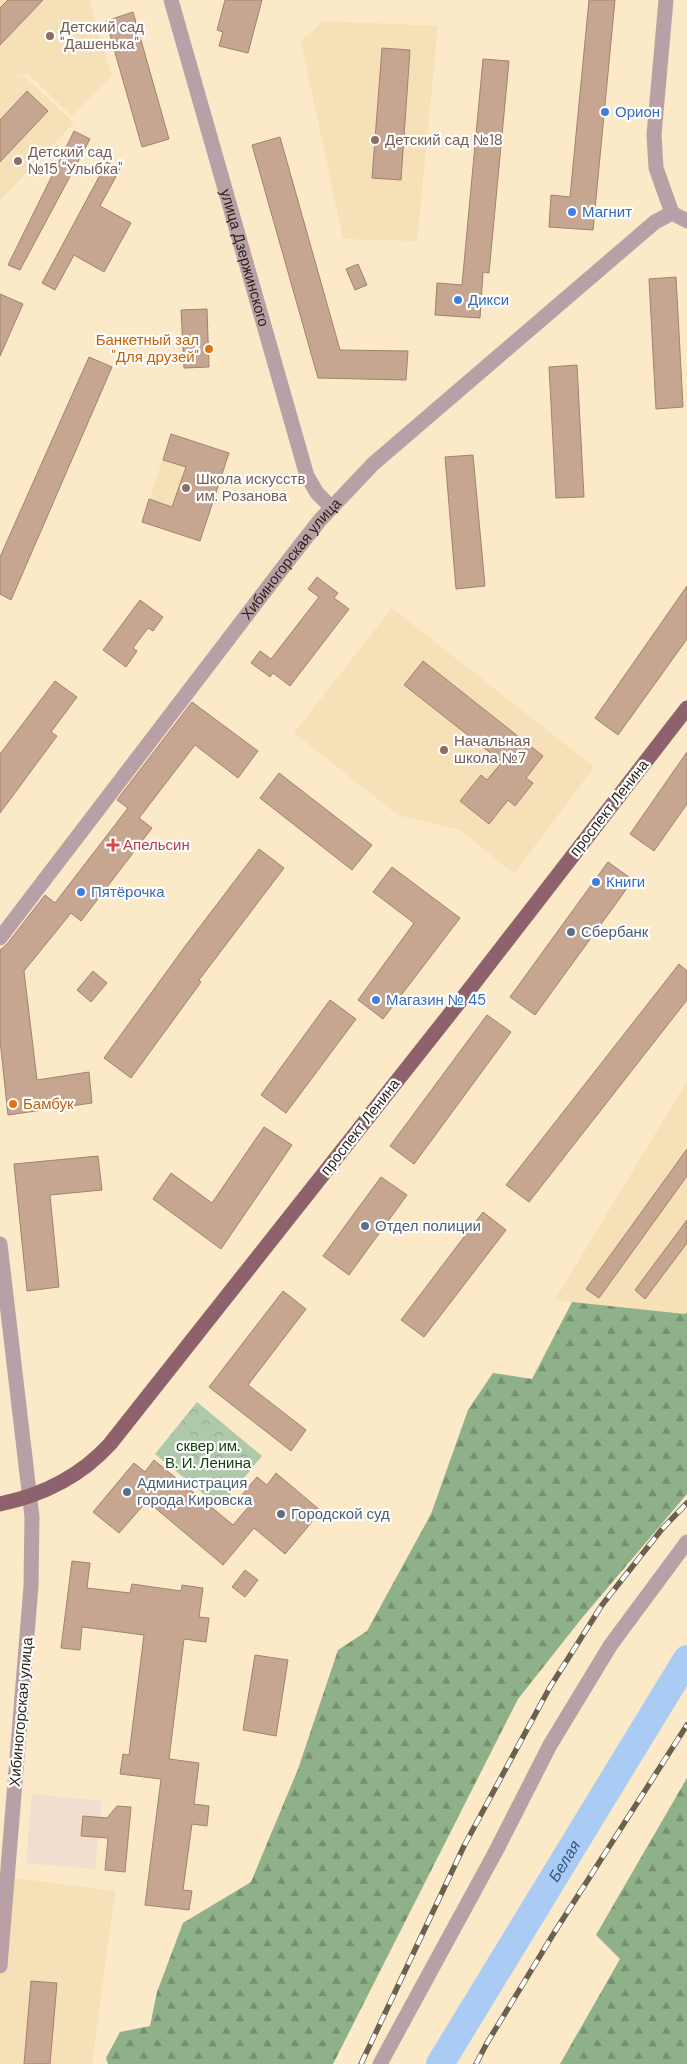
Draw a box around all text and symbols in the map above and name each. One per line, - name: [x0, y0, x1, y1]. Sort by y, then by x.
- place label: Детский сад "Дашенька": [60, 17, 144, 54]
- marker: Детский сад "Дашенька": [44, 30, 56, 42]
- place label: Орион: [615, 102, 660, 122]
- marker: Орион: [599, 106, 611, 118]
- place label: Детский сад №18: [385, 130, 503, 150]
- marker: Детский сад №18: [369, 134, 381, 146]
- place label: Детский сад №15 "Улыбка": [28, 142, 123, 179]
- marker: Детский сад №15 "Улыбка": [12, 155, 24, 167]
- street label: улица Дзержинского: [215, 187, 274, 329]
- place label: Магнит: [582, 202, 632, 222]
- marker: Магнит: [566, 206, 578, 218]
- place label: Дикси: [468, 290, 509, 310]
- marker: Дикси: [452, 294, 464, 306]
- place label: Банкетный зал "Для друзей": [96, 330, 199, 367]
- marker: Банкетный зал "Для друзей": [203, 343, 215, 355]
- place label: Школа искусств им. Розанова: [196, 469, 305, 506]
- marker: Школа искусств им. Розанова: [180, 482, 192, 494]
- street label: Хибиногорская улица: [237, 493, 346, 624]
- place label: Начальная школа №7: [454, 731, 530, 768]
- marker: Начальная школа №7: [438, 744, 450, 756]
- street label: проспект Ленина: [565, 755, 654, 861]
- place label: Апельсин: [123, 835, 190, 855]
- marker: Апельсин: [107, 839, 119, 851]
- place label: Книги: [606, 872, 645, 892]
- marker: Книги: [590, 876, 602, 888]
- place label: Пятёрочка: [91, 882, 165, 902]
- marker: Пятёрочка: [75, 886, 87, 898]
- place label: Сбербанк: [581, 922, 649, 942]
- marker: Сбербанк: [565, 926, 577, 938]
- place label: Магазин № 45: [386, 990, 486, 1010]
- marker: Магазин № 45: [370, 994, 382, 1006]
- street label: проспект Ленина: [316, 1074, 405, 1180]
- place label: Бамбук: [23, 1094, 74, 1114]
- marker: Бамбук: [7, 1098, 19, 1110]
- place label: Отдел полиции: [375, 1216, 481, 1236]
- marker: Отдел полиции: [359, 1220, 371, 1232]
- park label: сквер им. В. И. Ленина: [165, 1436, 252, 1473]
- place label: Администрация города Кировска: [137, 1473, 253, 1510]
- marker: Администрация города Кировска: [121, 1486, 133, 1498]
- place label: Городской суд: [291, 1504, 390, 1524]
- marker: Городской суд: [275, 1508, 287, 1520]
- street label: Хибиногорская улица: [5, 1636, 38, 1788]
- water label: Белая: [544, 1836, 585, 1886]

